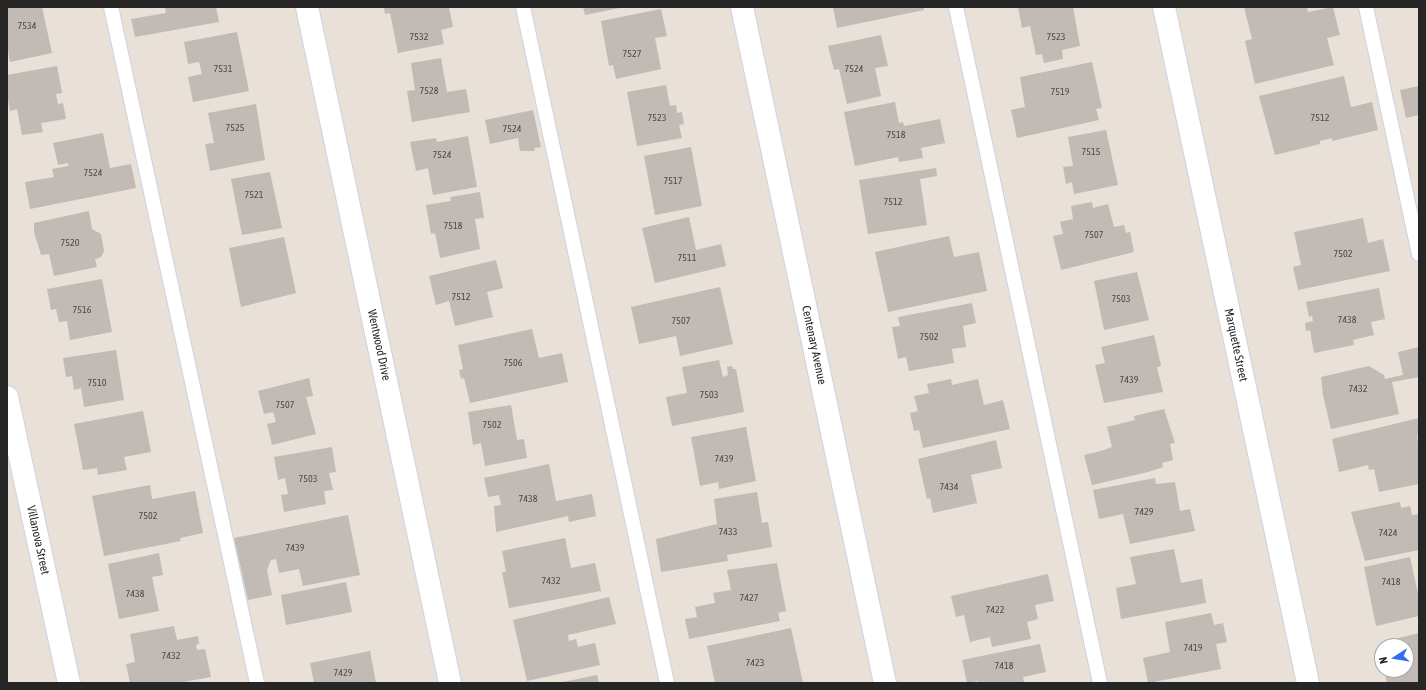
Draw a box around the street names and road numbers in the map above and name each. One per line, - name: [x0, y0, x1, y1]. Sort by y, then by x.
- street label: Centenary Avenue: [799, 304, 829, 386]
- street label: Marquette Street: [1221, 307, 1251, 383]
- street label: Wentwood Drive: [364, 308, 394, 382]
- street label: Villanova Street: [24, 504, 52, 576]

